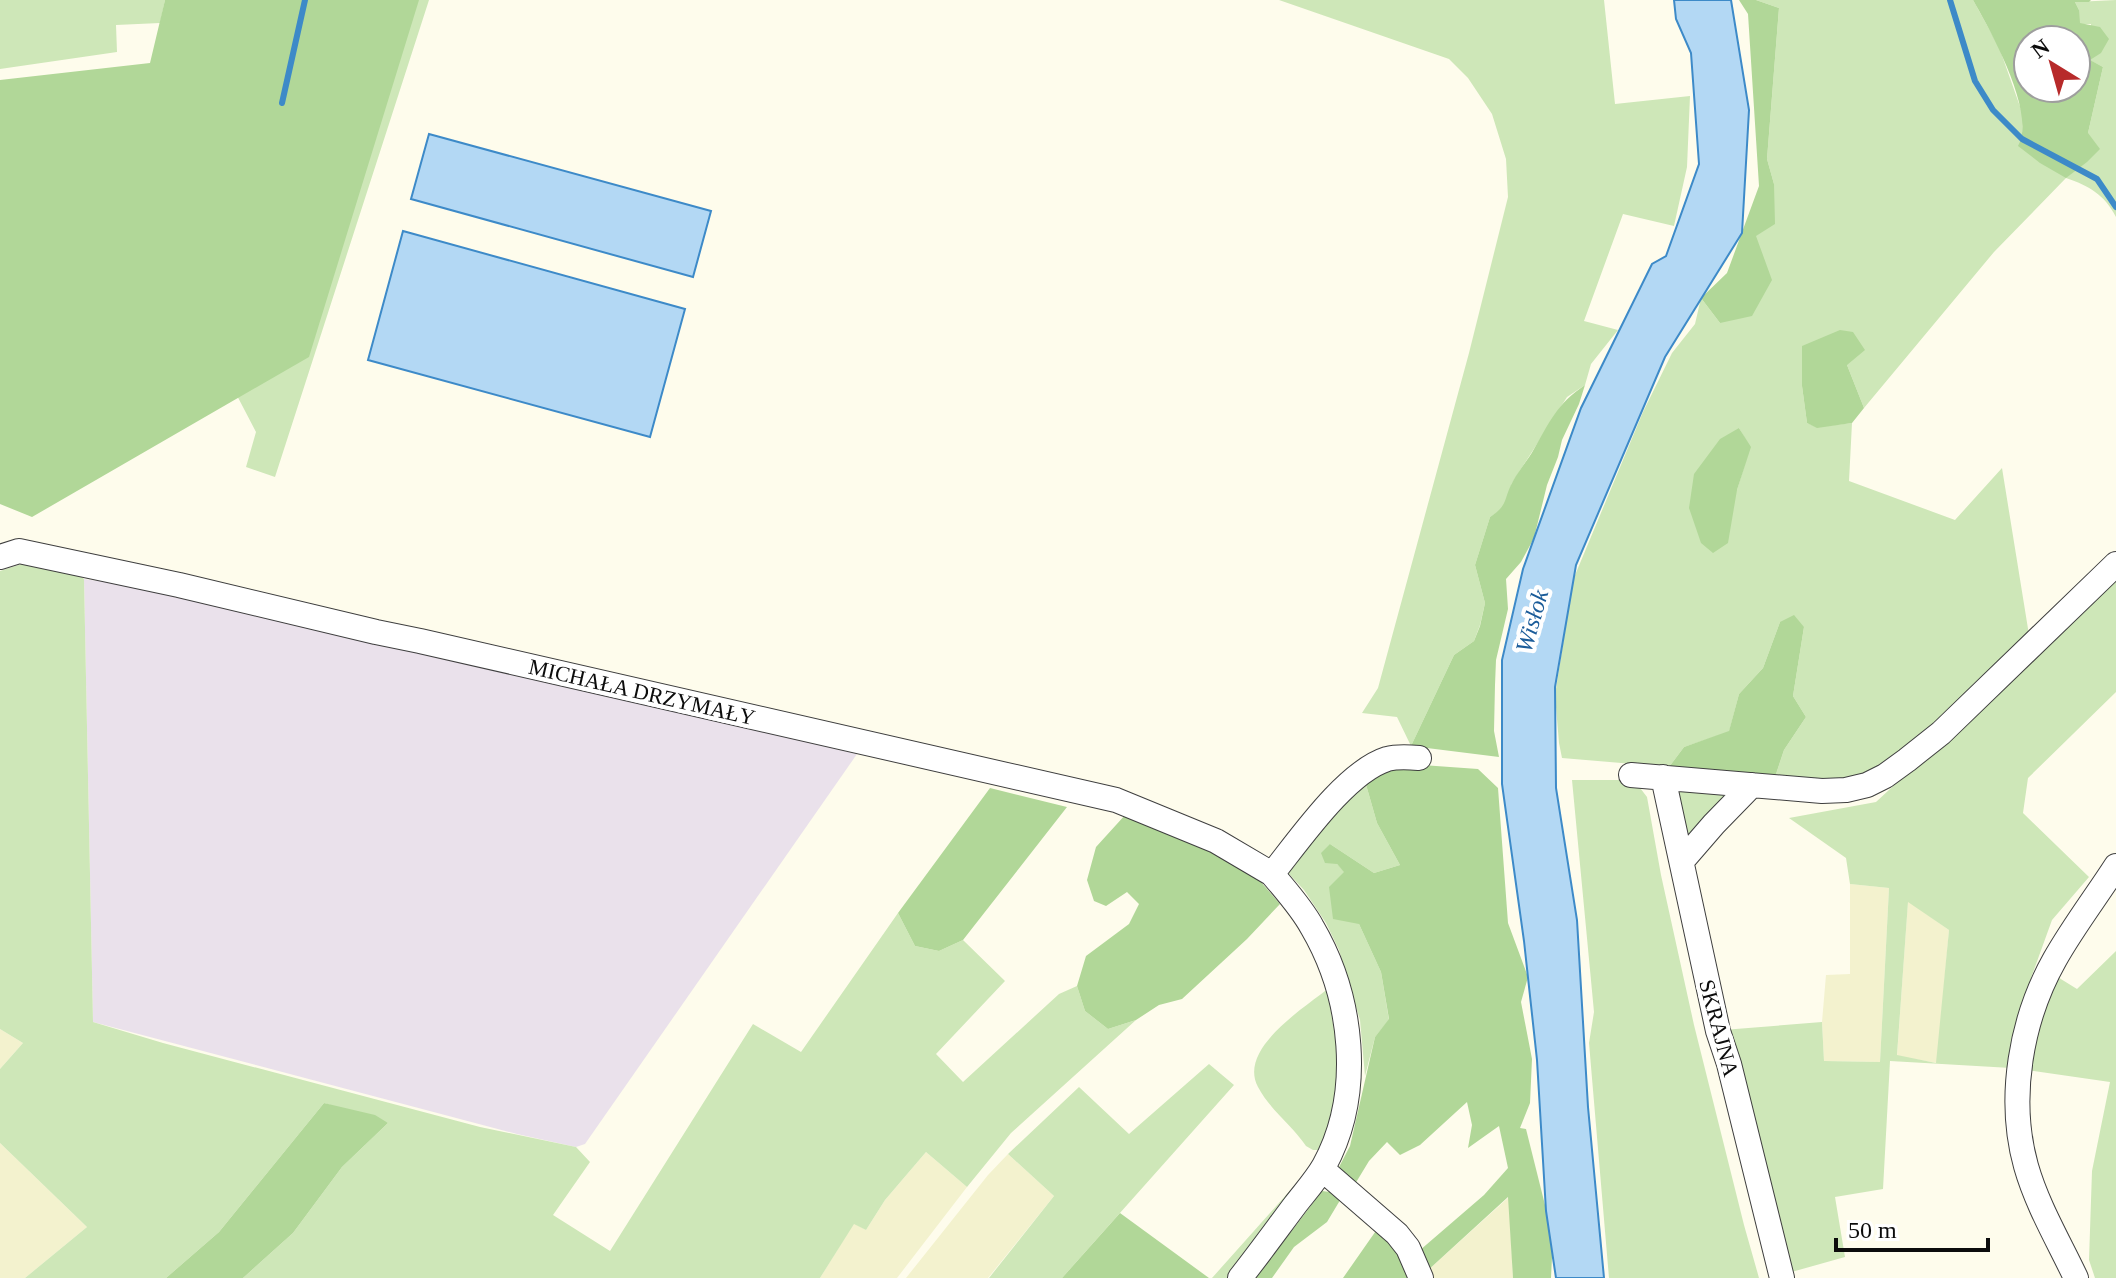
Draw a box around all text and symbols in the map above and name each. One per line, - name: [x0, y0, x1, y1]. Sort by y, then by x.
- north arrow: [2012, 24, 2092, 104]
- text: N: [2026, 34, 2054, 63]
- water label: Wisłok: [1511, 586, 1553, 655]
- street label: MICHAŁA DRZYMAŁY: [526, 654, 758, 730]
- street label: SKRAJNA: [1694, 977, 1744, 1079]
- scale bar: [1836, 1202, 1988, 1252]
- text: 50 m: [1848, 1217, 1897, 1243]

